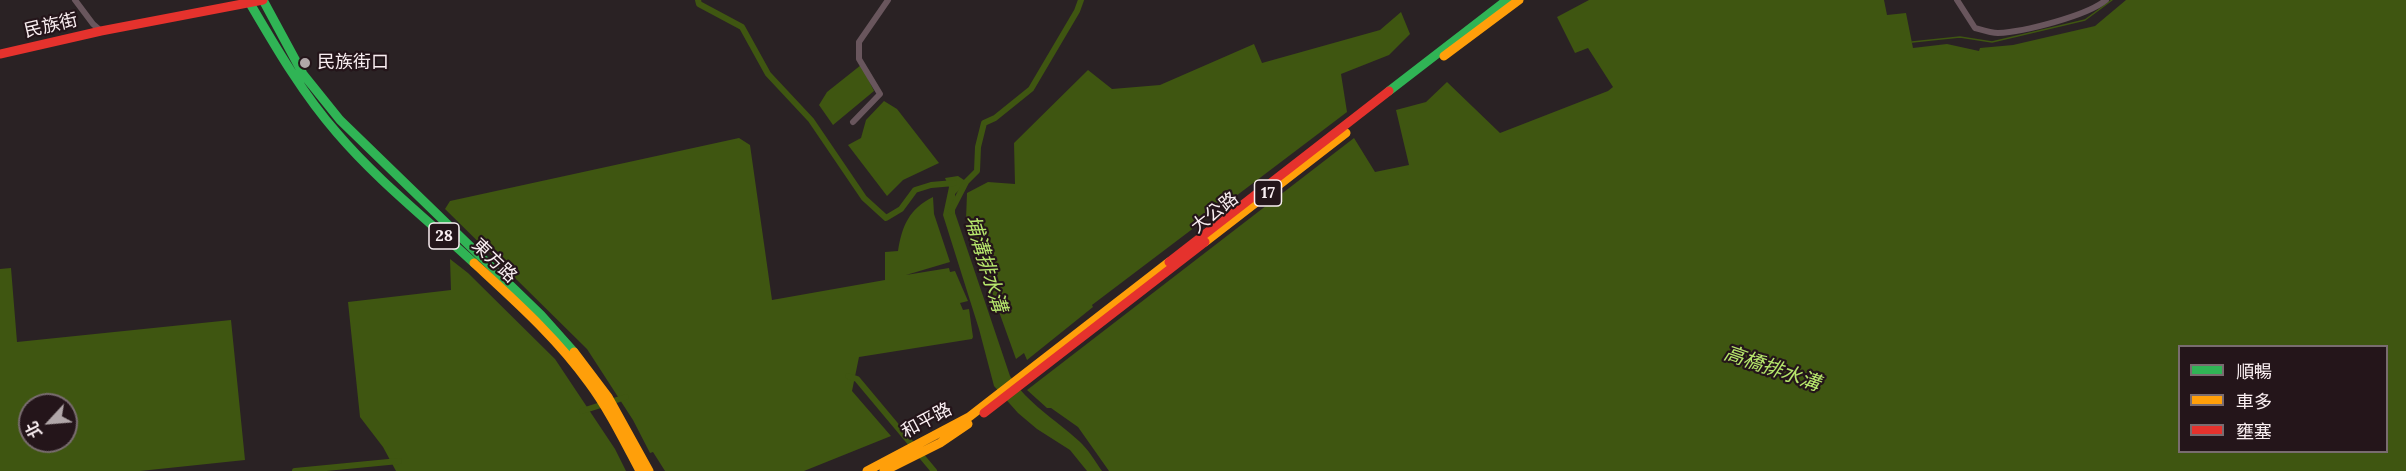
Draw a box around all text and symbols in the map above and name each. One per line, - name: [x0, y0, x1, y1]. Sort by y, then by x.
- street label: 民族街: [22, 9, 80, 43]
- place label: 民族街口: [317, 52, 389, 74]
- marker: 民族街口: [298, 56, 312, 70]
- road number: 17: [1254, 180, 1282, 206]
- street label: 大公路: [1187, 188, 1243, 238]
- water label: 埔溝排水溝: [959, 213, 1011, 315]
- road number: 28: [429, 223, 459, 249]
- street label: 東方路: [467, 234, 521, 288]
- water label: 高橋排水溝: [1721, 341, 1823, 397]
- legend: [2178, 345, 2388, 453]
- text: 順暢: [2236, 360, 2272, 383]
- text: 車多: [2236, 390, 2272, 413]
- north arrow: [18, 393, 78, 453]
- street label: 和平路: [898, 399, 956, 443]
- text: 北: [21, 418, 46, 442]
- text: 壅塞: [2236, 420, 2272, 443]

